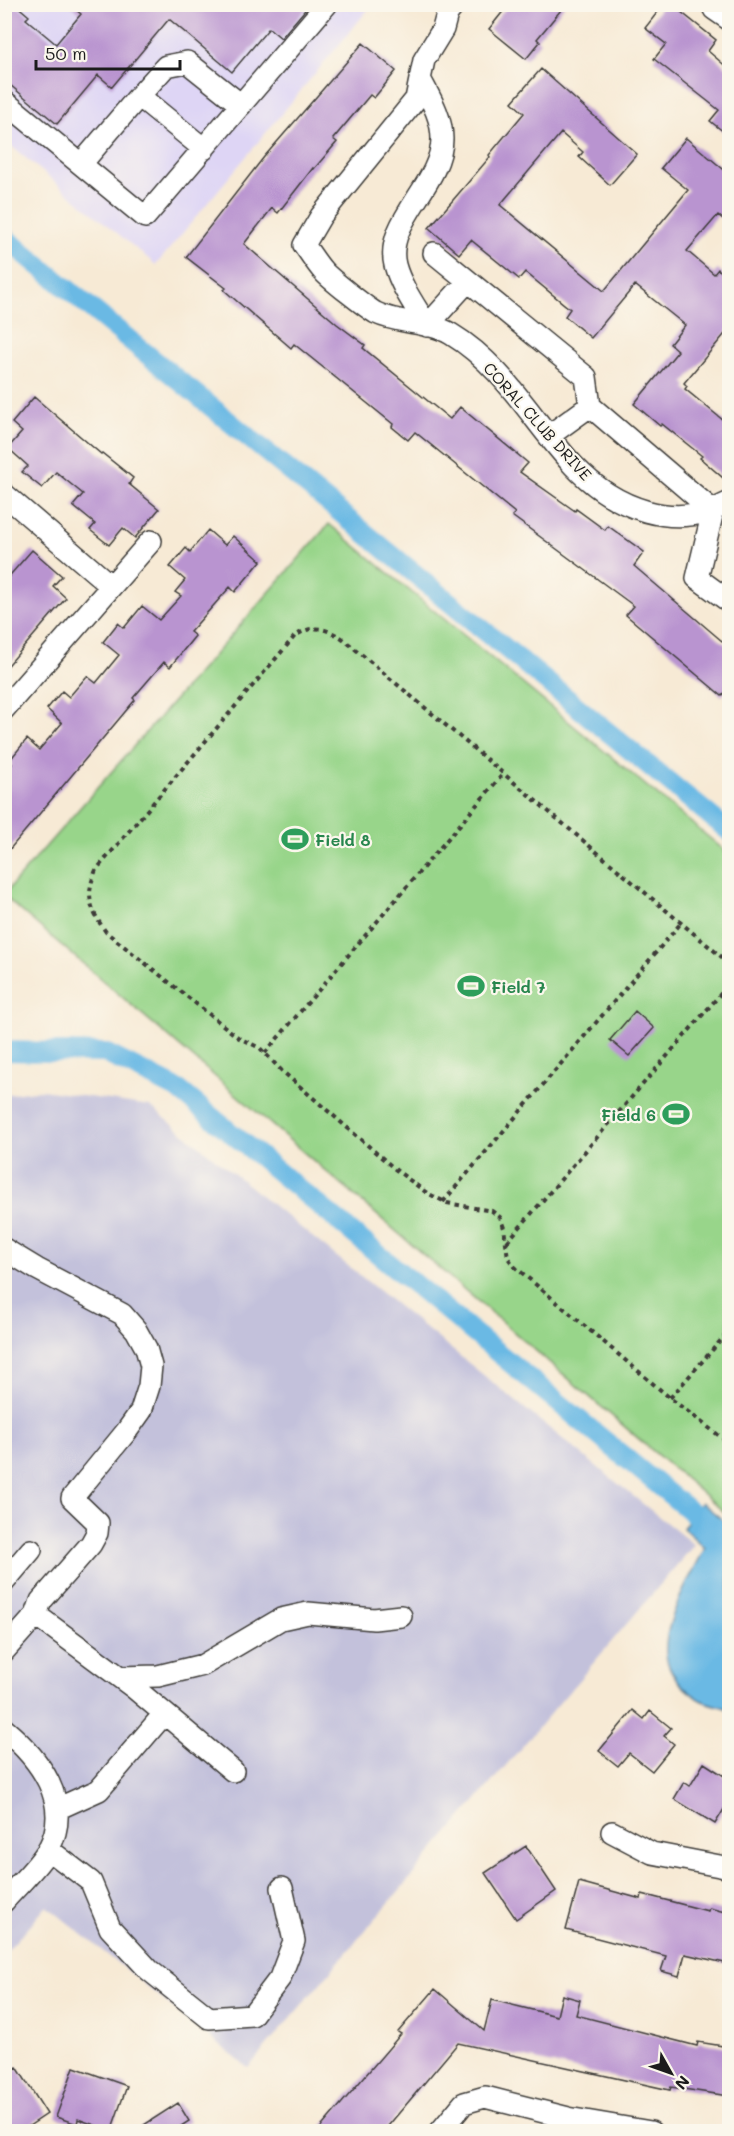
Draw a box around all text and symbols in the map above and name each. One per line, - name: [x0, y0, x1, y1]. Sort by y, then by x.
- scale bar: [36, 33, 180, 71]
- text: 50 m: [45, 41, 87, 65]
- street label: CORAL CLUB DRIVE: [479, 357, 597, 485]
- sports icon: Field 8: [280, 824, 310, 854]
- place label: Field 8: [315, 829, 370, 850]
- sports icon: Field 7: [456, 971, 486, 1001]
- place label: Field 7: [491, 976, 545, 997]
- sports icon: Field 6: [661, 1099, 691, 1129]
- place label: Field 6: [601, 1104, 656, 1125]
- north arrow: [641, 2043, 701, 2103]
- text: N: [671, 2072, 695, 2094]

